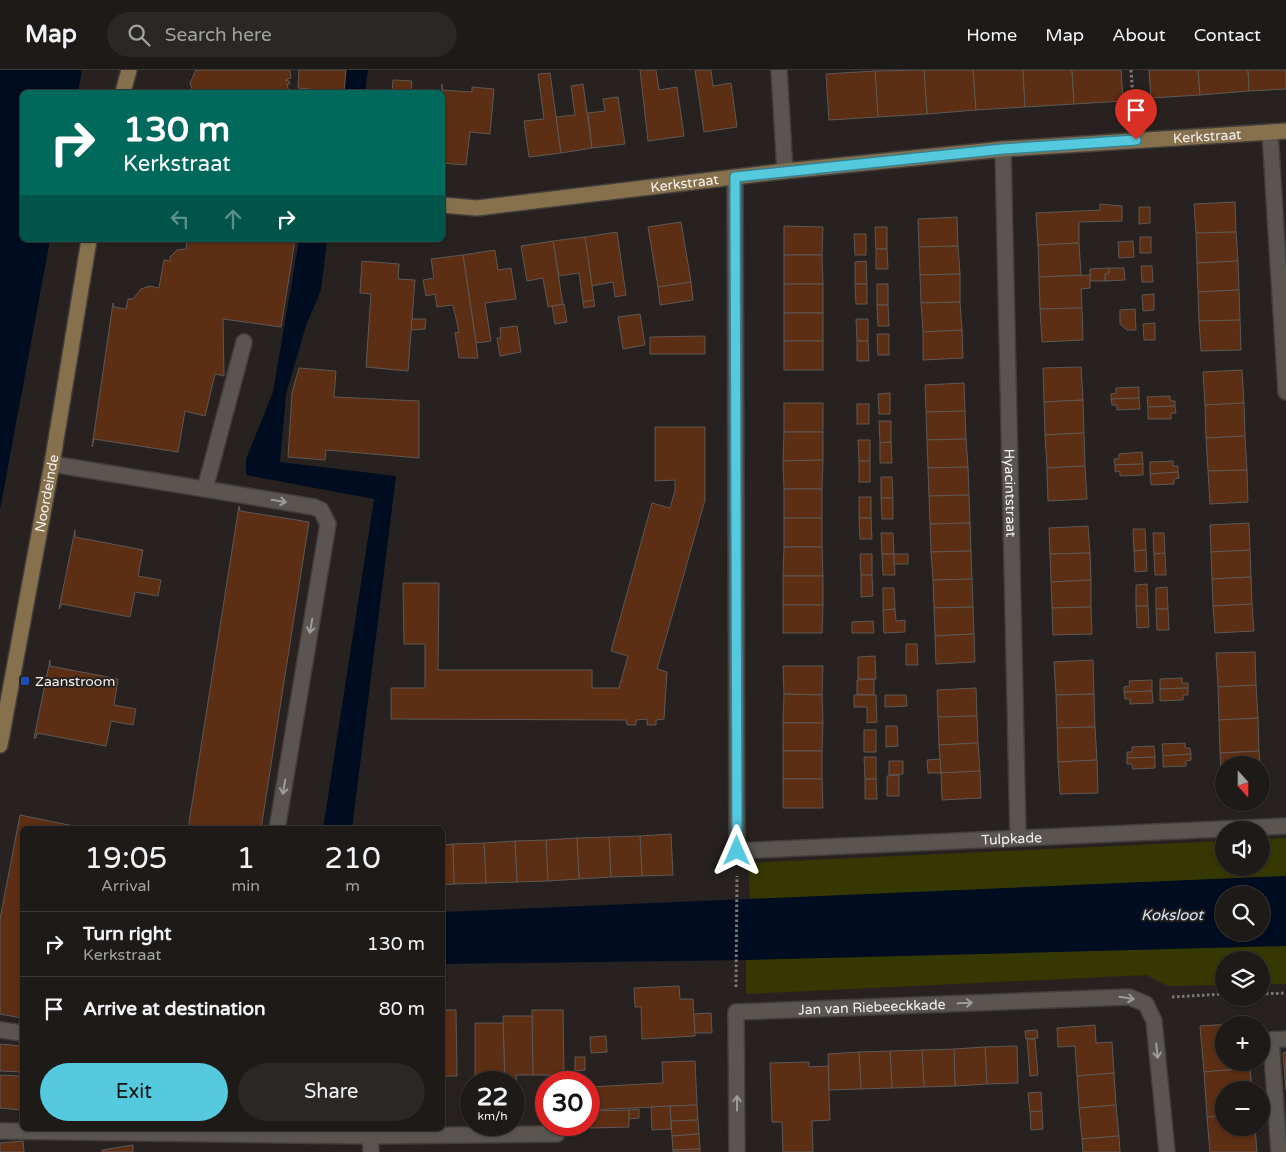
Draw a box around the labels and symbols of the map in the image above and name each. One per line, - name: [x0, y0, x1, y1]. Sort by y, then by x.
- pin: [1115, 89, 1157, 140]
- street label: Kerkstraat: [1172, 126, 1243, 147]
- street label: Kerkstraat: [649, 171, 720, 196]
- street label: Hyacintstraat: [1001, 448, 1019, 538]
- street label: Noordeinde: [32, 453, 62, 534]
- one-way arrow: [271, 497, 287, 507]
- one-way arrow: [306, 618, 316, 634]
- place label: Zaanstroom: [35, 673, 115, 690]
- marker: Zaanstroom: [19, 675, 31, 687]
- north arrow: [1215, 756, 1270, 811]
- one-way arrow: [278, 778, 288, 794]
- position arrow: [710, 824, 762, 876]
- street label: Tulpkade: [981, 829, 1043, 849]
- water label: Koksloot: [1141, 906, 1205, 924]
- one-way arrow: [1119, 994, 1135, 1004]
- street label: Jan van Riebeeckkade: [798, 996, 946, 1019]
- one-way arrow: [957, 998, 973, 1008]
- one-way arrow: [1152, 1043, 1162, 1059]
- speed limit sign: 30: [535, 1071, 600, 1136]
- one-way arrow: [732, 1096, 742, 1112]

